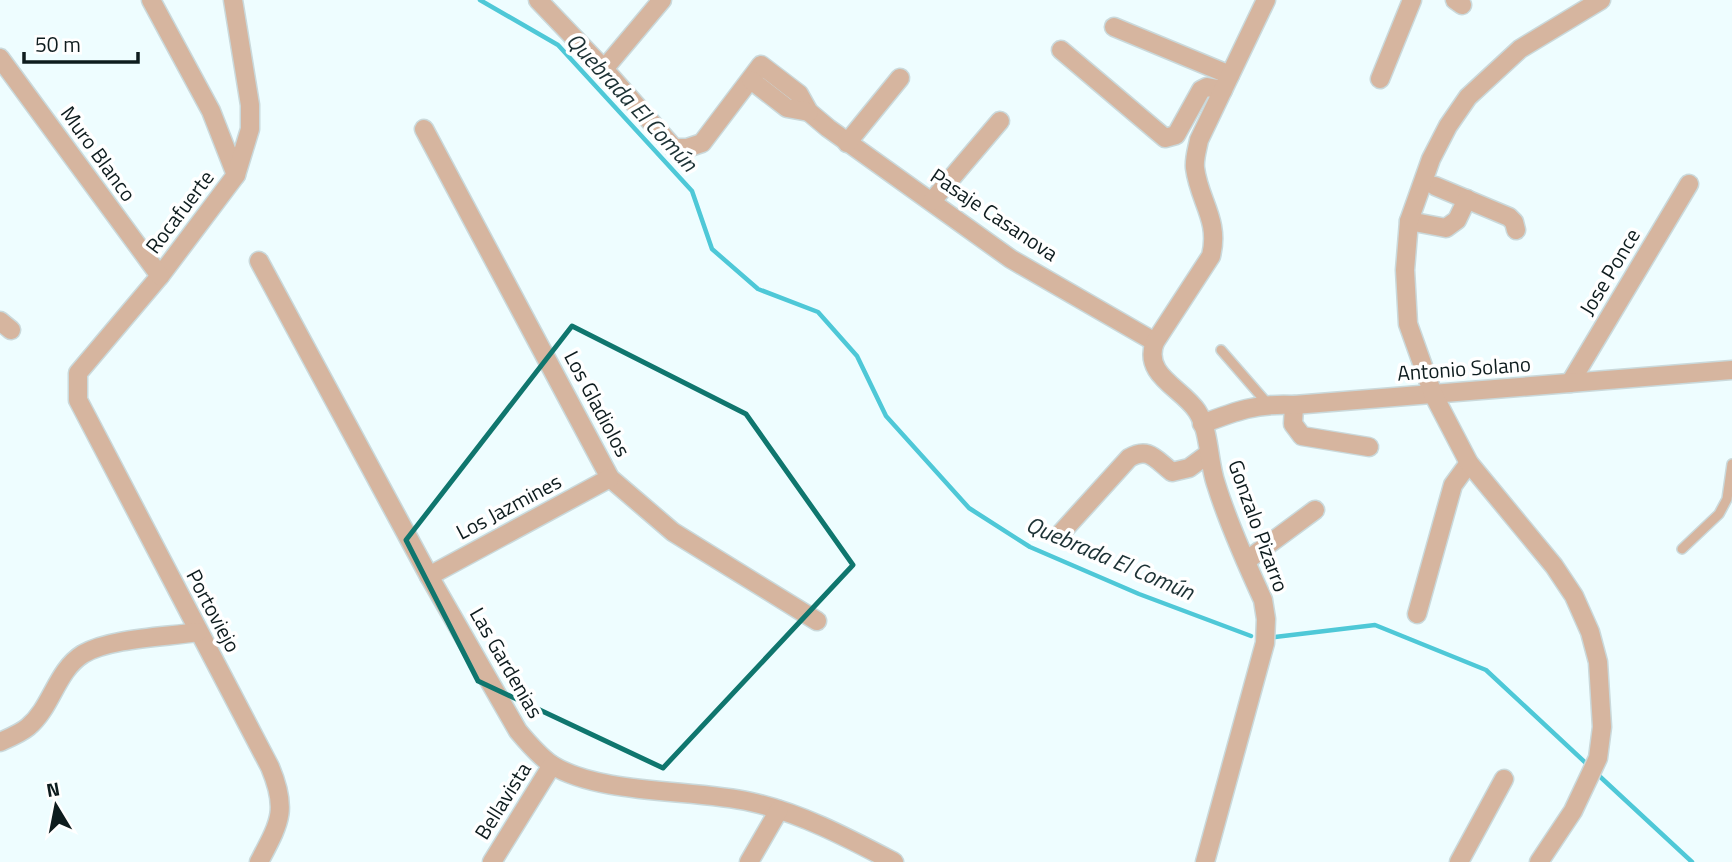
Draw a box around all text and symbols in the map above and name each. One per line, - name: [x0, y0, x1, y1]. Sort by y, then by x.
- scale bar: [24, 21, 138, 65]
- water label: Quebrada El Común: [558, 24, 707, 180]
- text: 50 m: [35, 28, 81, 60]
- street label: Muro Blanco: [53, 99, 144, 208]
- street label: Pasaje Casanova: [924, 160, 1065, 269]
- street label: Rocafuerte: [137, 163, 221, 260]
- street label: Jose Ponce: [1571, 222, 1648, 321]
- street label: Los Gladiolos: [556, 345, 639, 462]
- street label: Antonio Solano: [1396, 347, 1532, 389]
- street label: Gonzalo Pizarro: [1220, 455, 1298, 596]
- street label: Los Jazmines: [450, 465, 567, 547]
- water label: Quebrada El Común: [1021, 506, 1200, 609]
- street label: Portoviejo: [179, 563, 249, 658]
- street label: Las Gardenias: [462, 601, 552, 724]
- street label: Bellavista: [466, 755, 539, 845]
- north arrow: [21, 771, 91, 841]
- text: N: [44, 773, 62, 804]

